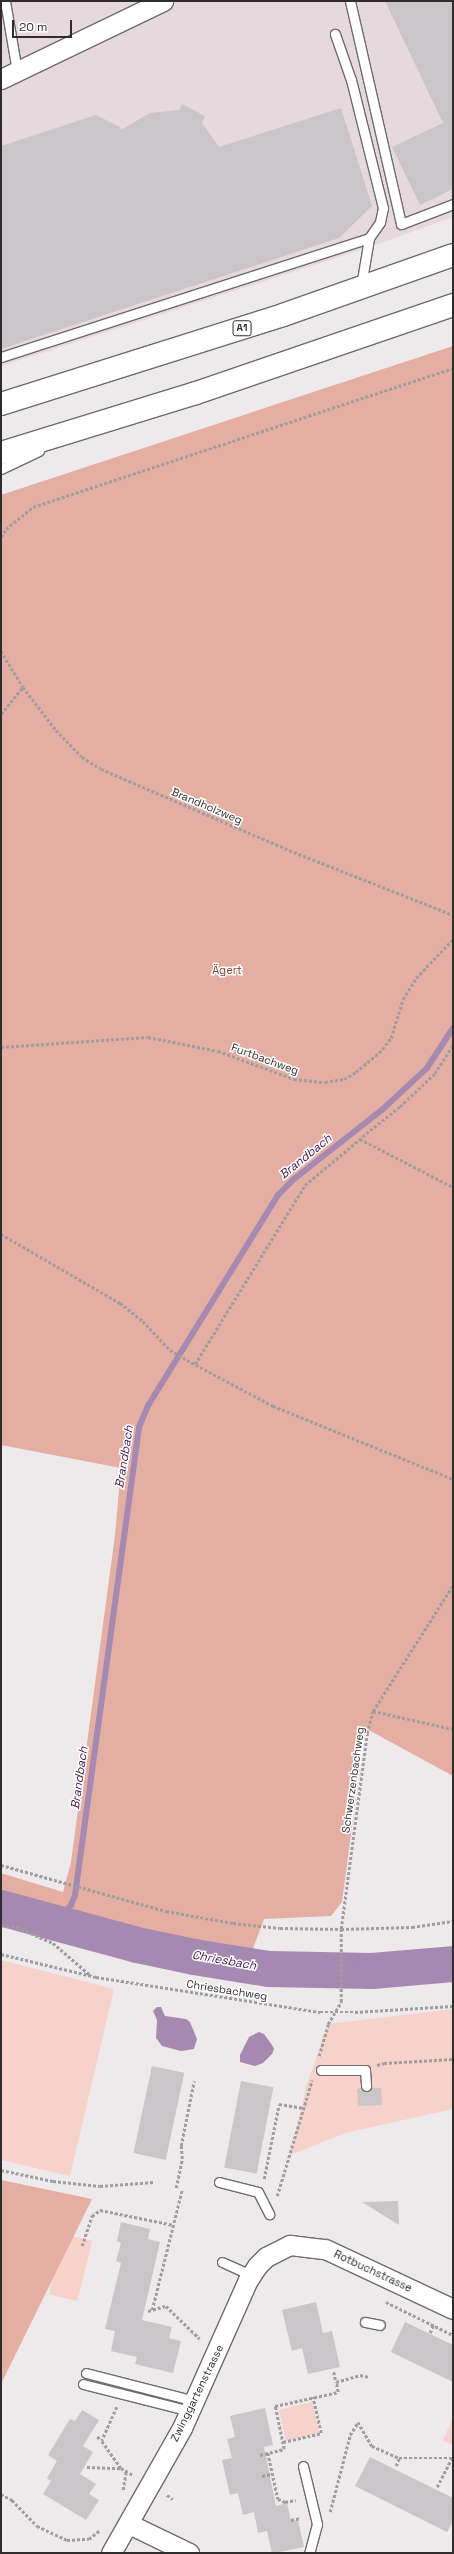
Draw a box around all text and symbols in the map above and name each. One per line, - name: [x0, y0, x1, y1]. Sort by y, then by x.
- scale bar: [14, 12, 74, 38]
- text: 20 m: [19, 19, 47, 35]
- road number: A1: [232, 320, 252, 336]
- street label: Brandholzweg: [170, 785, 244, 827]
- park label: Ägert: [212, 963, 242, 977]
- street label: Furtbachweg: [230, 1041, 300, 1077]
- water label: Brandbach: [277, 1132, 335, 1182]
- water label: Brandbach: [113, 1425, 137, 1489]
- street label: Schwerzenbachweg: [339, 1726, 367, 1834]
- water label: Brandbach: [68, 1746, 92, 1810]
- water label: Chriesbach: [191, 1948, 257, 1974]
- street label: Chriesbachweg: [186, 1977, 268, 2003]
- street label: Rotbuchstrasse: [332, 2247, 414, 2295]
- street label: Zwinggartenstrasse: [168, 2342, 226, 2444]

